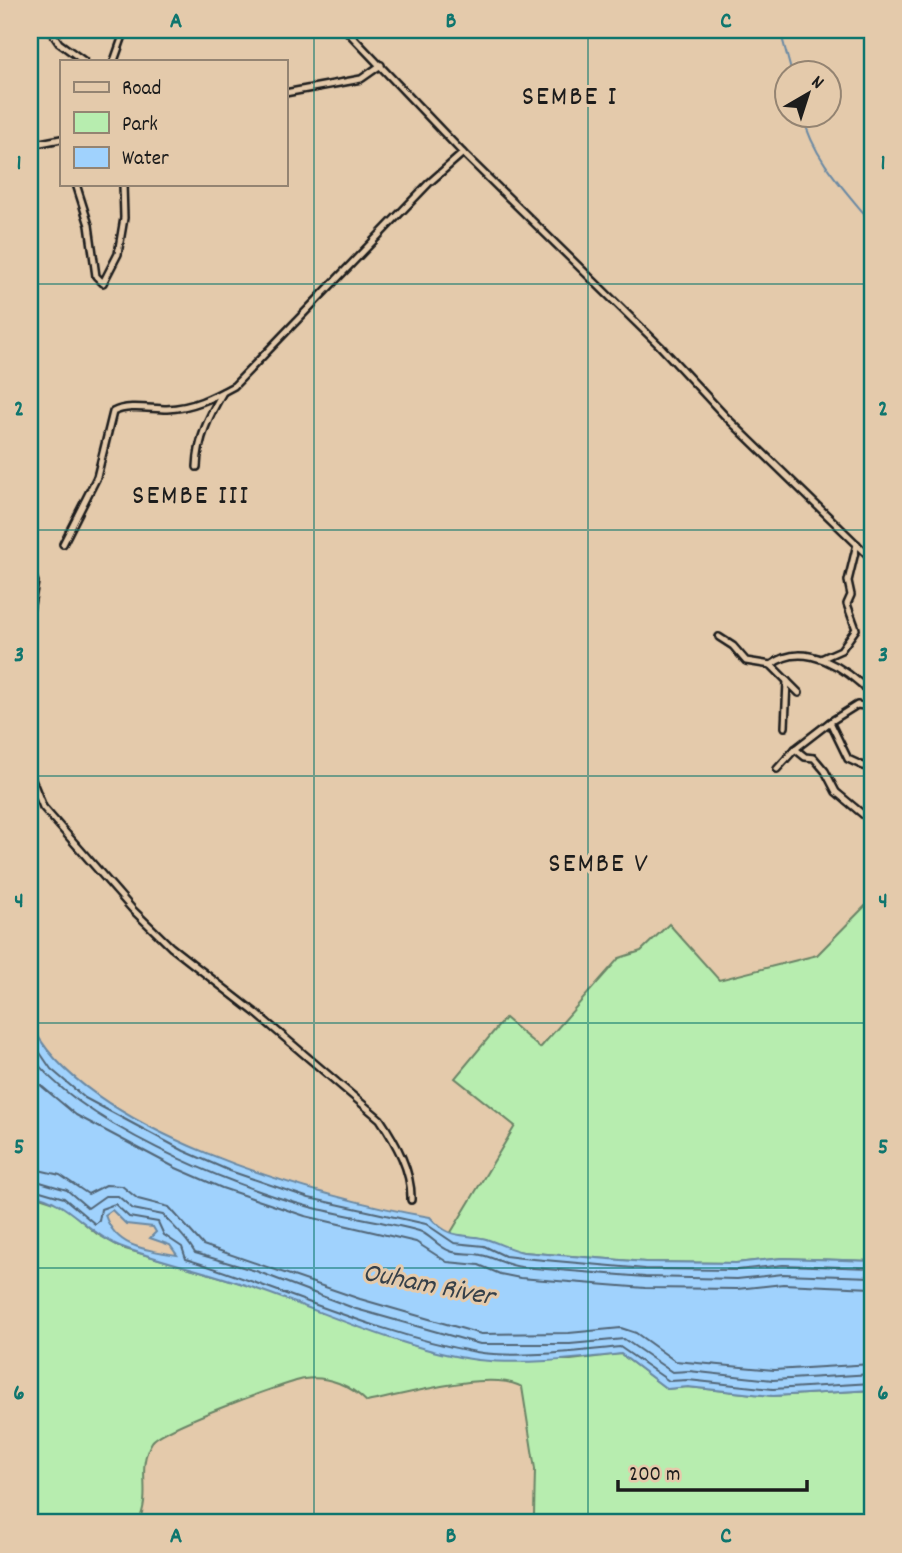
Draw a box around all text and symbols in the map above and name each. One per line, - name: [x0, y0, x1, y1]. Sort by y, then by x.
- text: A: [170, 6, 182, 39]
- text: B: [446, 6, 457, 39]
- text: C: [720, 6, 732, 39]
- legend: [60, 60, 287, 186]
- north arrow: [772, 60, 842, 130]
- text: N: [804, 70, 829, 97]
- text: Road: [122, 75, 161, 105]
- district label: SEMBE I: [522, 79, 618, 119]
- text: Park: [122, 111, 158, 141]
- text: Water: [122, 145, 169, 175]
- text: 1: [16, 148, 22, 181]
- text: 1: [880, 148, 886, 181]
- text: 2: [14, 394, 24, 427]
- text: 2: [878, 394, 888, 427]
- district label: SEMBE III: [132, 478, 250, 518]
- text: 3: [14, 640, 24, 673]
- text: 3: [878, 640, 888, 673]
- district label: SEMBE V: [548, 846, 650, 886]
- text: 4: [14, 886, 24, 919]
- text: 4: [878, 886, 888, 919]
- text: 5: [14, 1132, 24, 1165]
- text: 5: [878, 1132, 888, 1165]
- water label: Ouham River: [359, 1255, 501, 1320]
- text: 6: [13, 1378, 25, 1411]
- text: 6: [877, 1378, 889, 1411]
- scale bar: [618, 1448, 808, 1492]
- text: 200 m: [629, 1461, 680, 1491]
- text: A: [170, 1521, 182, 1553]
- text: B: [446, 1521, 457, 1553]
- text: C: [720, 1521, 732, 1553]

